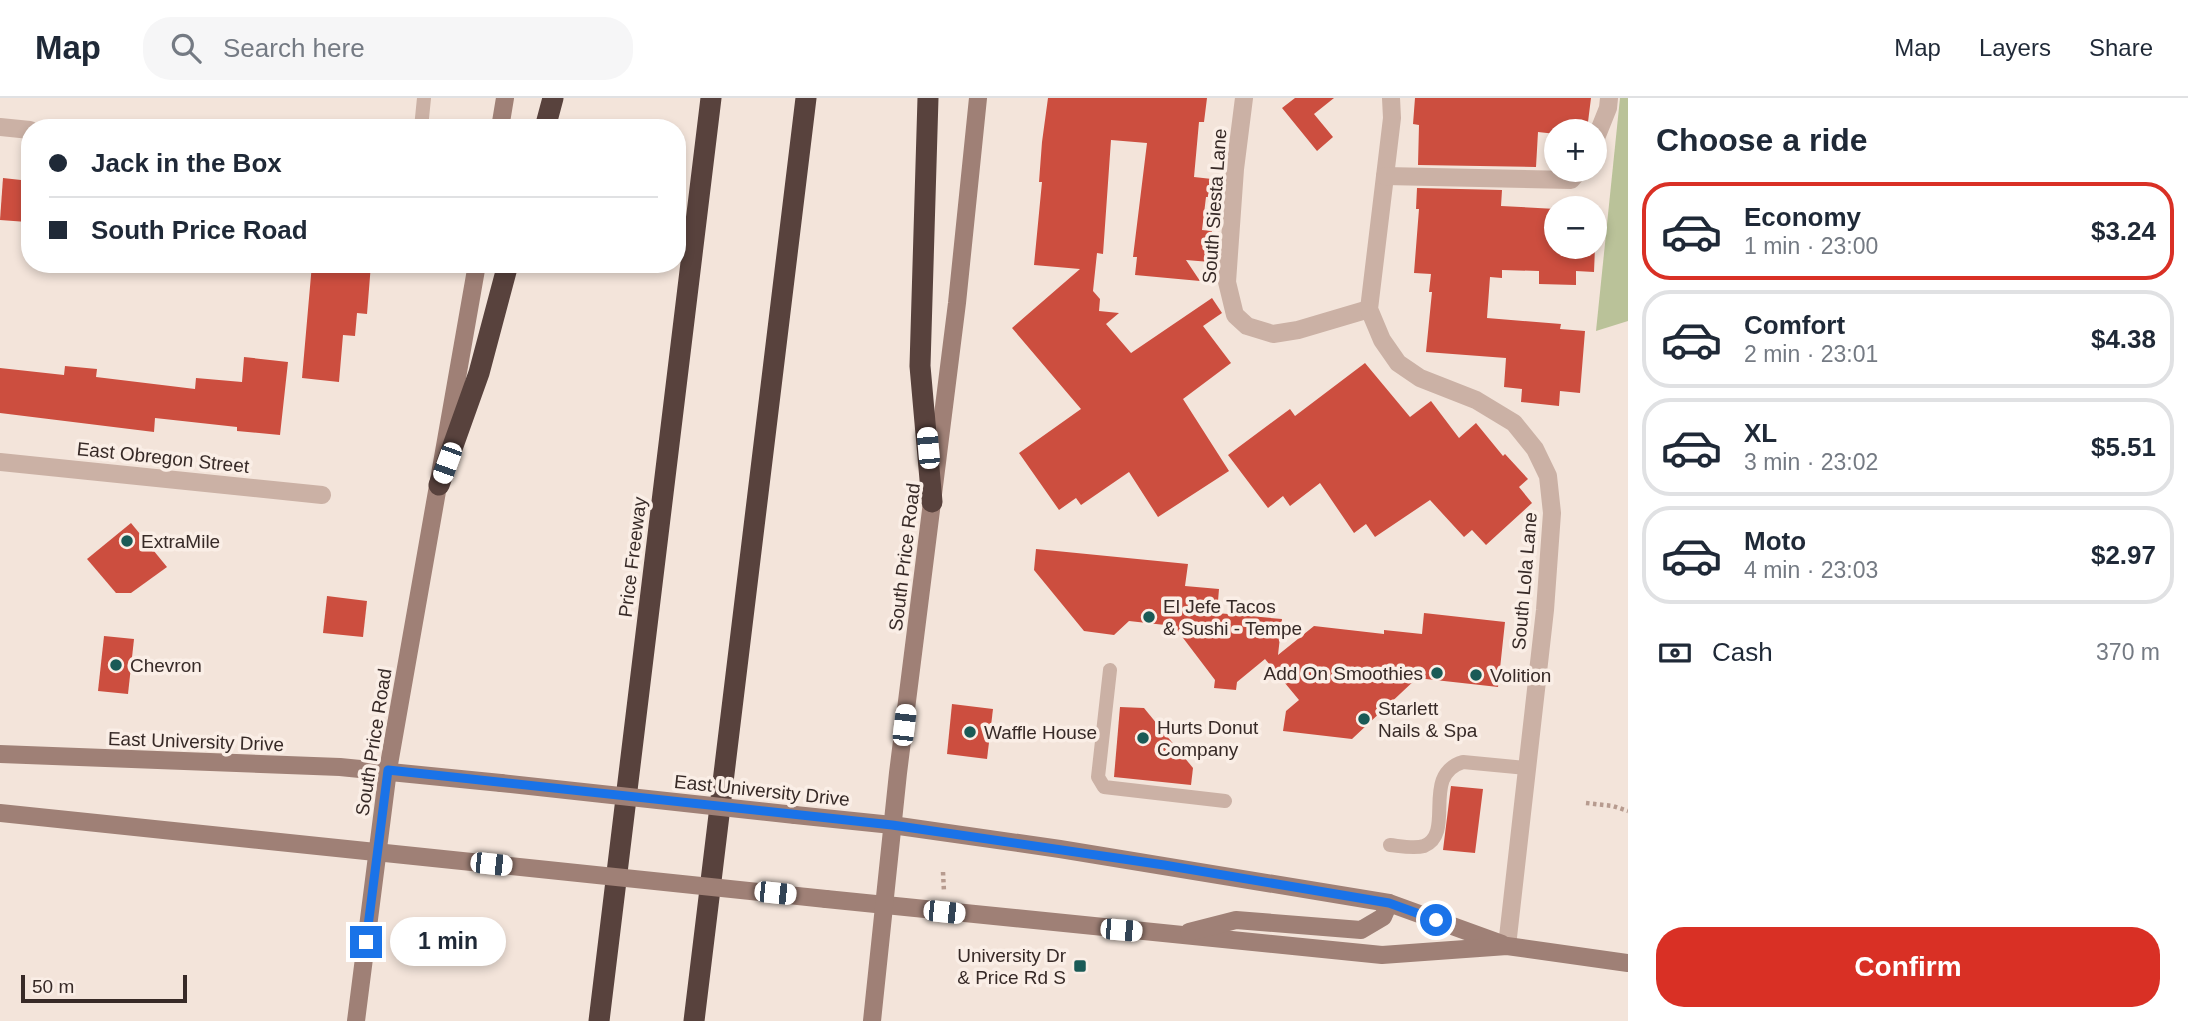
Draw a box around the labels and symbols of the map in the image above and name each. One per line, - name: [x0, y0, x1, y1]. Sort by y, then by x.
- street label: South Siesta Lane: [1199, 128, 1230, 284]
- car: [916, 426, 941, 470]
- street label: East Obregon Street: [76, 438, 251, 477]
- car: [430, 440, 465, 486]
- street label: South Price Road: [885, 482, 924, 632]
- street label: Price Freeway: [615, 495, 650, 619]
- street label: South Lola Lane: [1508, 511, 1541, 651]
- place label: ExtraMile: [141, 531, 220, 552]
- marker: ExtraMile: [119, 533, 135, 549]
- place label: El Jefe Tacos & Sushi - Tempe: [1163, 596, 1302, 639]
- marker: El Jefe Tacos & Sushi - Tempe: [1141, 609, 1157, 625]
- place label: Chevron: [130, 655, 202, 676]
- marker: Chevron: [108, 657, 124, 673]
- place label: Add On Smoothies: [1264, 663, 1423, 684]
- marker: Add On Smoothies: [1429, 665, 1445, 681]
- place label: Volition: [1490, 665, 1551, 686]
- street label: South Price Road: [351, 667, 396, 817]
- marker: Volition: [1468, 667, 1484, 683]
- place label: Starlett Nails & Spa: [1378, 698, 1478, 741]
- car: [892, 703, 917, 747]
- marker: Starlett Nails & Spa: [1356, 711, 1372, 727]
- place label: Hurts Donut Company: [1157, 717, 1259, 760]
- place label: Waffle House: [984, 722, 1097, 743]
- marker: Waffle House: [962, 724, 978, 740]
- street label: East University Drive: [108, 728, 284, 755]
- marker: Hurts Donut Company: [1135, 730, 1151, 746]
- street label: East University Drive: [673, 771, 851, 810]
- car: [470, 851, 513, 877]
- car: [754, 880, 797, 906]
- car: [923, 899, 966, 925]
- route start: [1420, 904, 1452, 936]
- callout: 1 min: [390, 918, 506, 966]
- car: [1100, 918, 1143, 942]
- route end: [350, 926, 382, 958]
- place label: University Dr & Price Rd S: [957, 945, 1067, 988]
- marker: University Dr & Price Rd S: [1072, 958, 1088, 974]
- scale bar: [21, 972, 187, 1004]

